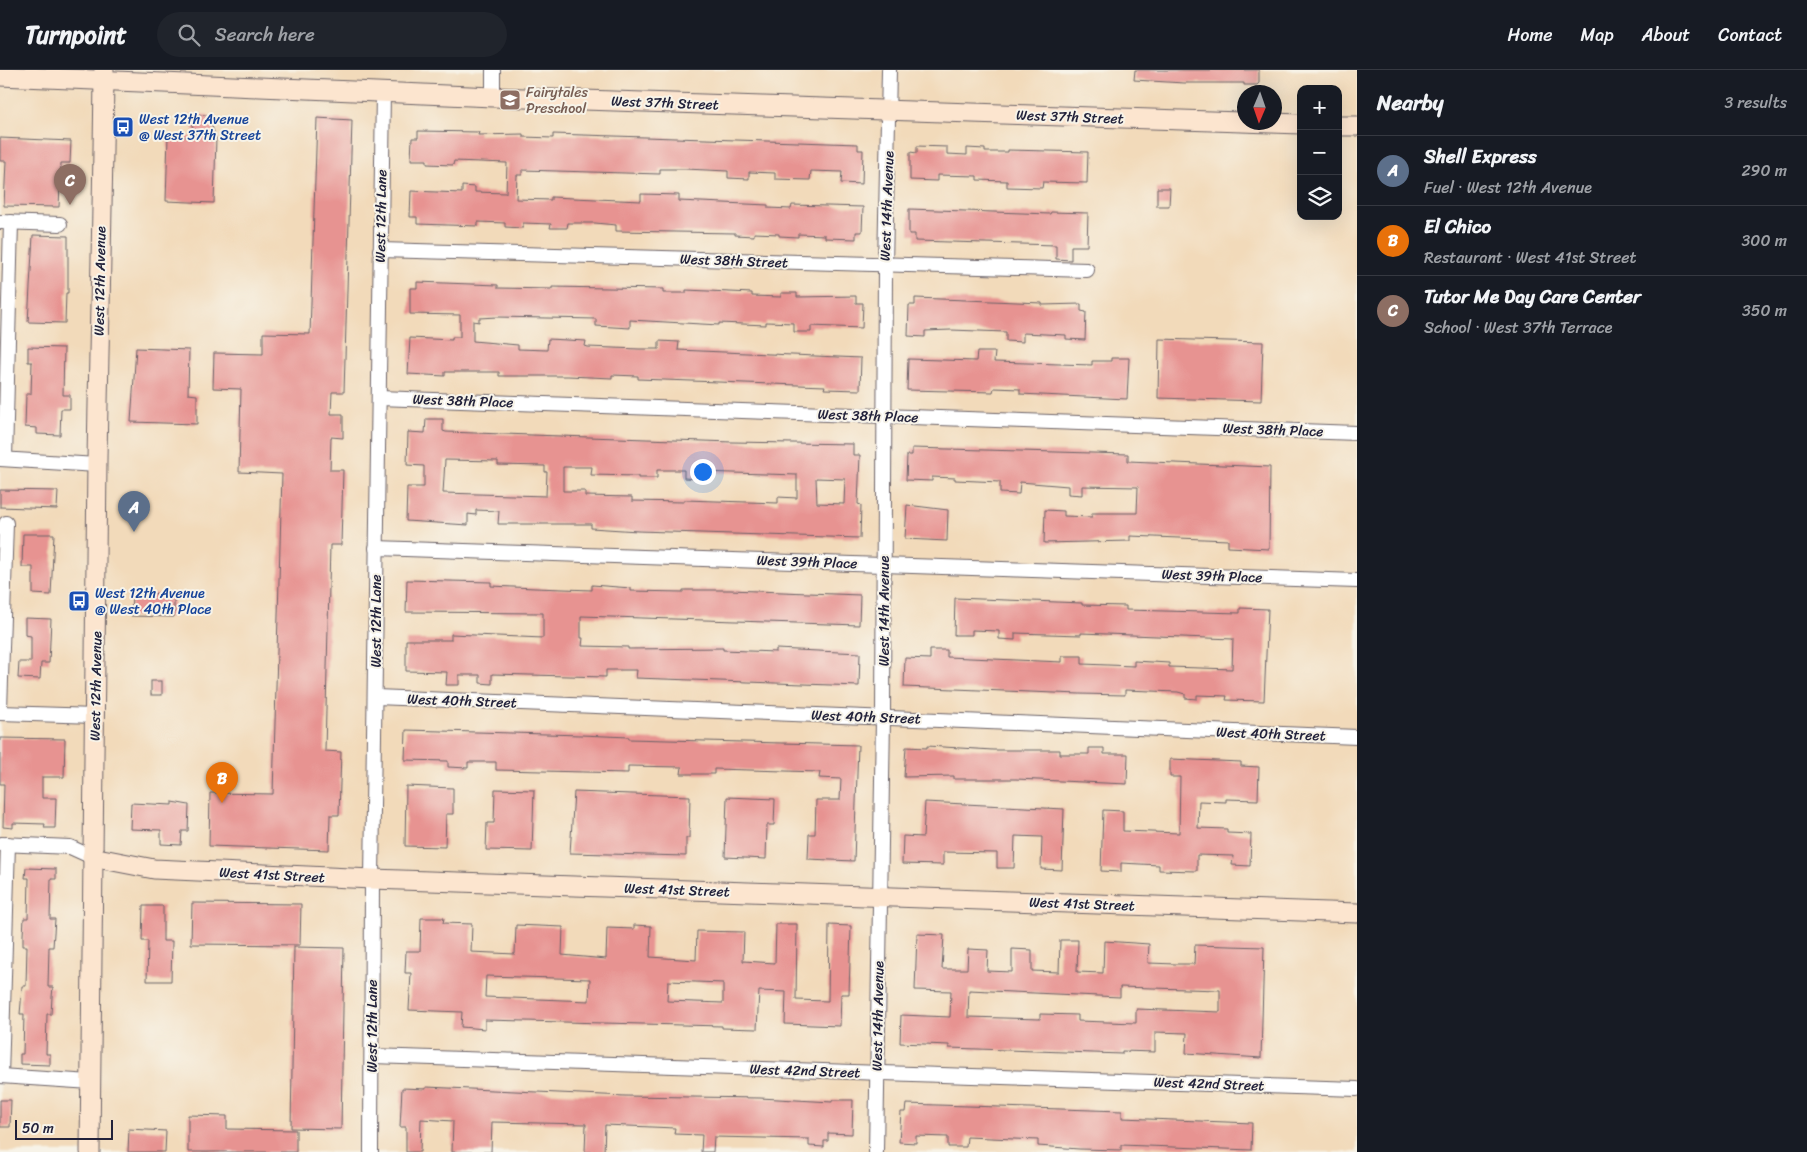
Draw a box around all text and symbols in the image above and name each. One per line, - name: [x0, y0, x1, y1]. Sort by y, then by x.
- search box: [157, 12, 507, 57]
- text: Turnpoint: [25, 14, 127, 56]
- text: Search here: [215, 18, 315, 51]
- text: Home: [1508, 19, 1553, 51]
- text: Map: [1581, 19, 1614, 51]
- text: About: [1642, 19, 1690, 51]
- text: Contact: [1718, 19, 1782, 51]
- icon: search: [175, 21, 203, 49]
- place label: Fairytales Preschool: [526, 80, 588, 121]
- text: Nearby: [1377, 84, 1443, 122]
- north arrow: [1237, 85, 1282, 130]
- map controls: [1297, 85, 1342, 220]
- button: +: [1297, 85, 1342, 130]
- school or university icon: Fairytales Preschool: [498, 88, 522, 112]
- text: 3 results: [1724, 88, 1787, 117]
- street label: West 37th Street: [611, 89, 719, 117]
- street label: West 37th Street: [1016, 103, 1124, 131]
- place label: West 12th Avenue @ West 37th Street: [139, 107, 261, 148]
- bus stop icon: West 12th Avenue @ West 37th Street: [111, 115, 135, 139]
- button: −: [1297, 130, 1342, 175]
- text: Shell Express: [1424, 140, 1537, 173]
- street label: West 14th Avenue: [873, 150, 901, 262]
- text: A: [1388, 156, 1398, 185]
- text: 290 m: [1741, 156, 1787, 185]
- pin: C: [54, 164, 86, 205]
- street label: West 12th Lane: [368, 169, 394, 263]
- text: Fuel · West 12th Avenue: [1424, 173, 1592, 202]
- button: layers: [1297, 175, 1342, 220]
- text: El Chico: [1424, 210, 1491, 243]
- street label: West 12th Avenue: [87, 226, 113, 336]
- text: B: [1388, 226, 1398, 255]
- text: 300 m: [1742, 226, 1787, 255]
- text: Restaurant · West 41st Street: [1424, 243, 1636, 272]
- street label: West 38th Street: [680, 247, 788, 275]
- text: Tutor Me Day Care Center: [1424, 280, 1641, 313]
- text: C: [1388, 296, 1398, 325]
- text: 350 m: [1742, 296, 1787, 325]
- text: School · West 37th Terrace: [1424, 313, 1612, 342]
- street label: West 38th Place: [412, 387, 514, 415]
- street label: West 38th Place: [817, 402, 919, 430]
- street label: West 38th Place: [1222, 416, 1324, 444]
- your location: [690, 459, 716, 485]
- pin: A: [118, 491, 150, 532]
- street label: West 39th Place: [756, 548, 858, 576]
- street label: West 14th Avenue: [872, 556, 897, 666]
- street label: West 39th Place: [1161, 562, 1263, 590]
- street label: West 12th Lane: [364, 574, 389, 668]
- place label: West 12th Avenue @ West 40th Place: [95, 581, 212, 622]
- bus stop icon: West 12th Avenue @ West 40th Place: [67, 589, 91, 613]
- street label: West 12th Avenue: [83, 631, 109, 741]
- street label: West 40th Street: [407, 687, 517, 715]
- street label: West 40th Street: [811, 703, 921, 731]
- street label: West 40th Street: [1216, 720, 1326, 748]
- pin: B: [206, 762, 238, 803]
- street label: West 41st Street: [219, 860, 325, 890]
- street label: West 41st Street: [624, 876, 730, 904]
- street label: West 41st Street: [1029, 890, 1135, 918]
- street label: West 14th Avenue: [865, 960, 891, 1071]
- street label: West 12th Lane: [360, 979, 385, 1073]
- street label: West 42nd Street: [749, 1057, 861, 1085]
- street label: West 42nd Street: [1153, 1070, 1265, 1098]
- text: 50 m: [22, 1116, 54, 1141]
- scale bar: [15, 1117, 112, 1140]

